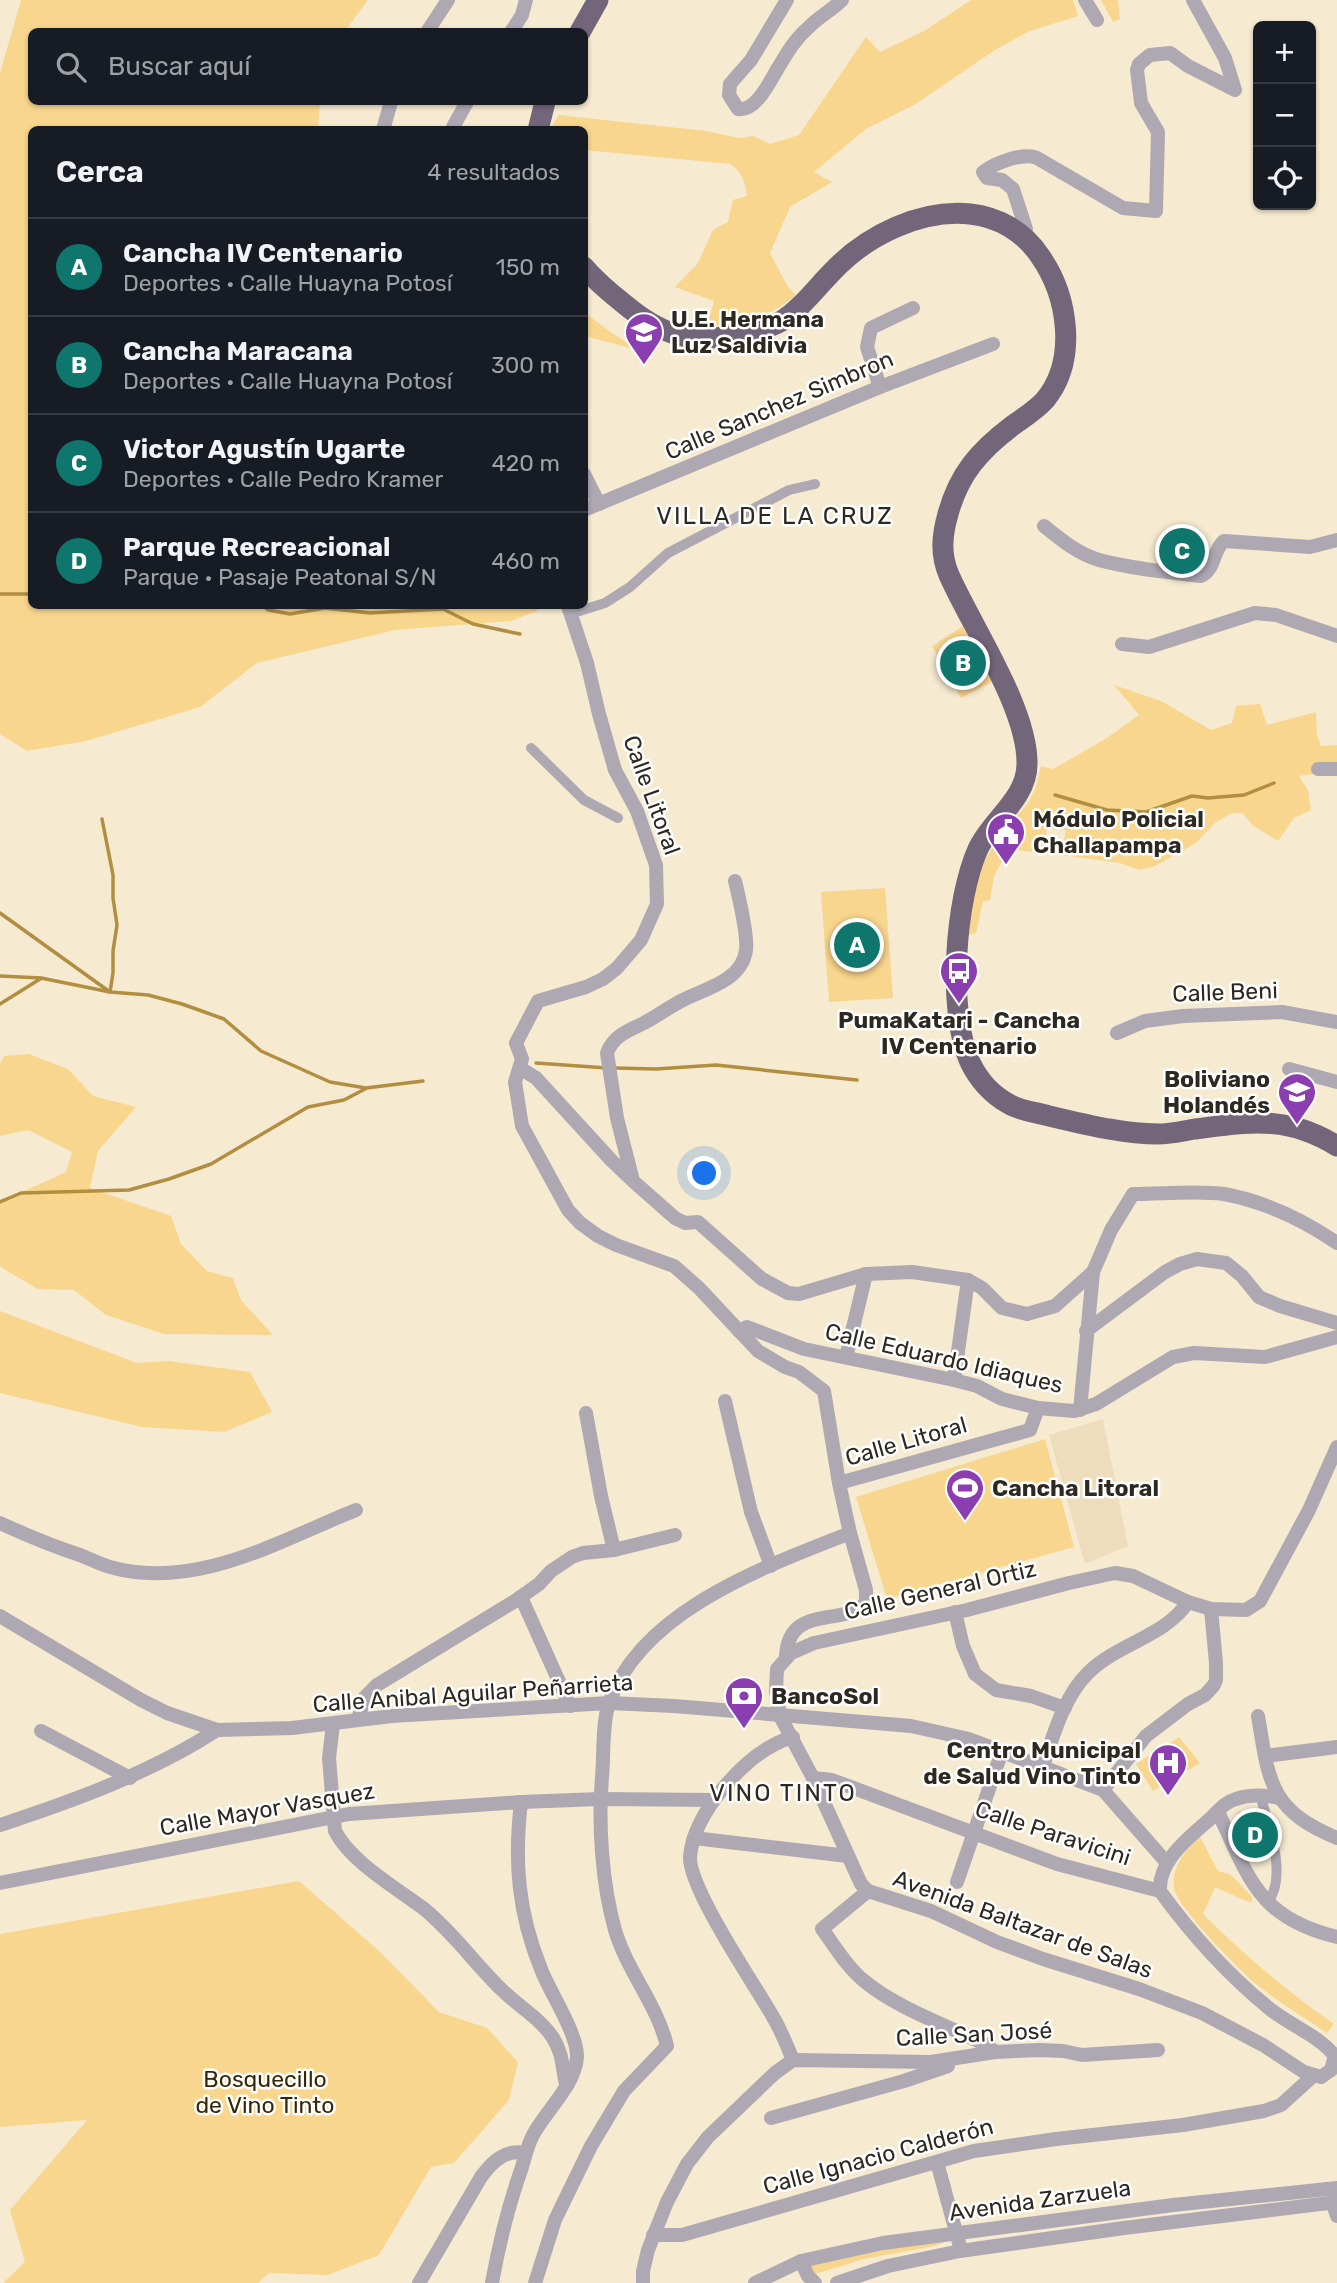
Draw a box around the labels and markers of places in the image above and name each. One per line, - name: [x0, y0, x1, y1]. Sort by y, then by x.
- place label: U.E. Hermana Luz Saldivia: [671, 305, 824, 359]
- school or university icon: U.E. Hermana Luz Saldivia: [623, 311, 665, 366]
- pin: C: [1159, 525, 1205, 577]
- pin: B: [940, 637, 986, 689]
- place label: Módulo Policial Challapampa: [1033, 805, 1204, 859]
- public building icon: Módulo Policial Challapampa: [985, 811, 1027, 866]
- pin: A: [834, 919, 880, 971]
- bus stop icon: PumaKatari - Cancha IV Centenario: [938, 950, 980, 1005]
- place label: PumaKatari - Cancha IV Centenario: [838, 1006, 1080, 1060]
- place label: Boliviano Holandés: [1163, 1065, 1270, 1119]
- school or university icon: Boliviano Holandés: [1276, 1071, 1318, 1126]
- sports icon: Cancha Litoral: [944, 1467, 986, 1522]
- place label: Cancha Litoral: [992, 1474, 1159, 1502]
- bank icon: BancoSol: [723, 1675, 765, 1730]
- place label: BancoSol: [771, 1682, 879, 1710]
- place label: Centro Municipal de Salud Vino Tinto: [923, 1736, 1141, 1790]
- hospital icon: Centro Municipal de Salud Vino Tinto: [1147, 1742, 1189, 1797]
- pin: D: [1232, 1809, 1278, 1861]

